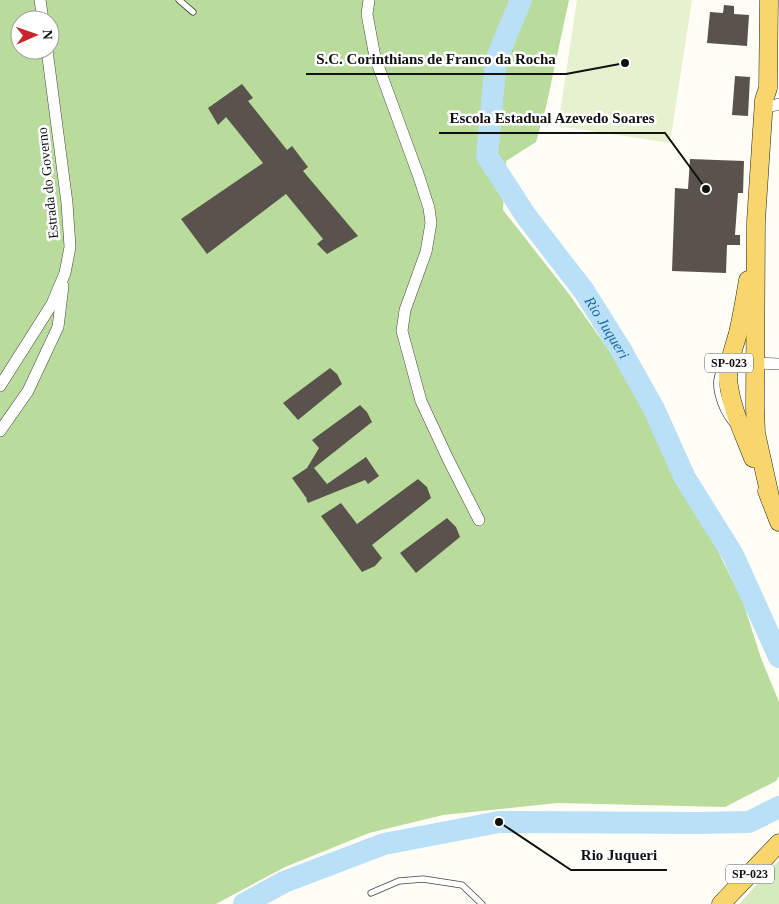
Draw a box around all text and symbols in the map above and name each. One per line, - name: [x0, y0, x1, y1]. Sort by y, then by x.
- north arrow: [10, 10, 60, 60]
- text: N: [40, 29, 55, 40]
- callout: S.C. Corinthians de Franco da Rocha: [306, 44, 566, 74]
- text: S.C. Corinthians de Franco da Rocha: [316, 51, 556, 67]
- callout: Escola Estadual Azevedo Soares: [439, 103, 665, 133]
- text: Escola Estadual Azevedo Soares: [449, 110, 655, 126]
- street label: Estrada do Governo: [35, 127, 61, 239]
- water label: Rio Juqueri: [581, 293, 632, 362]
- road number: SP-023: [705, 353, 753, 372]
- callout: Rio Juqueri: [571, 840, 667, 870]
- text: Rio Juqueri: [581, 847, 657, 863]
- road number: SP-023: [726, 864, 774, 884]

